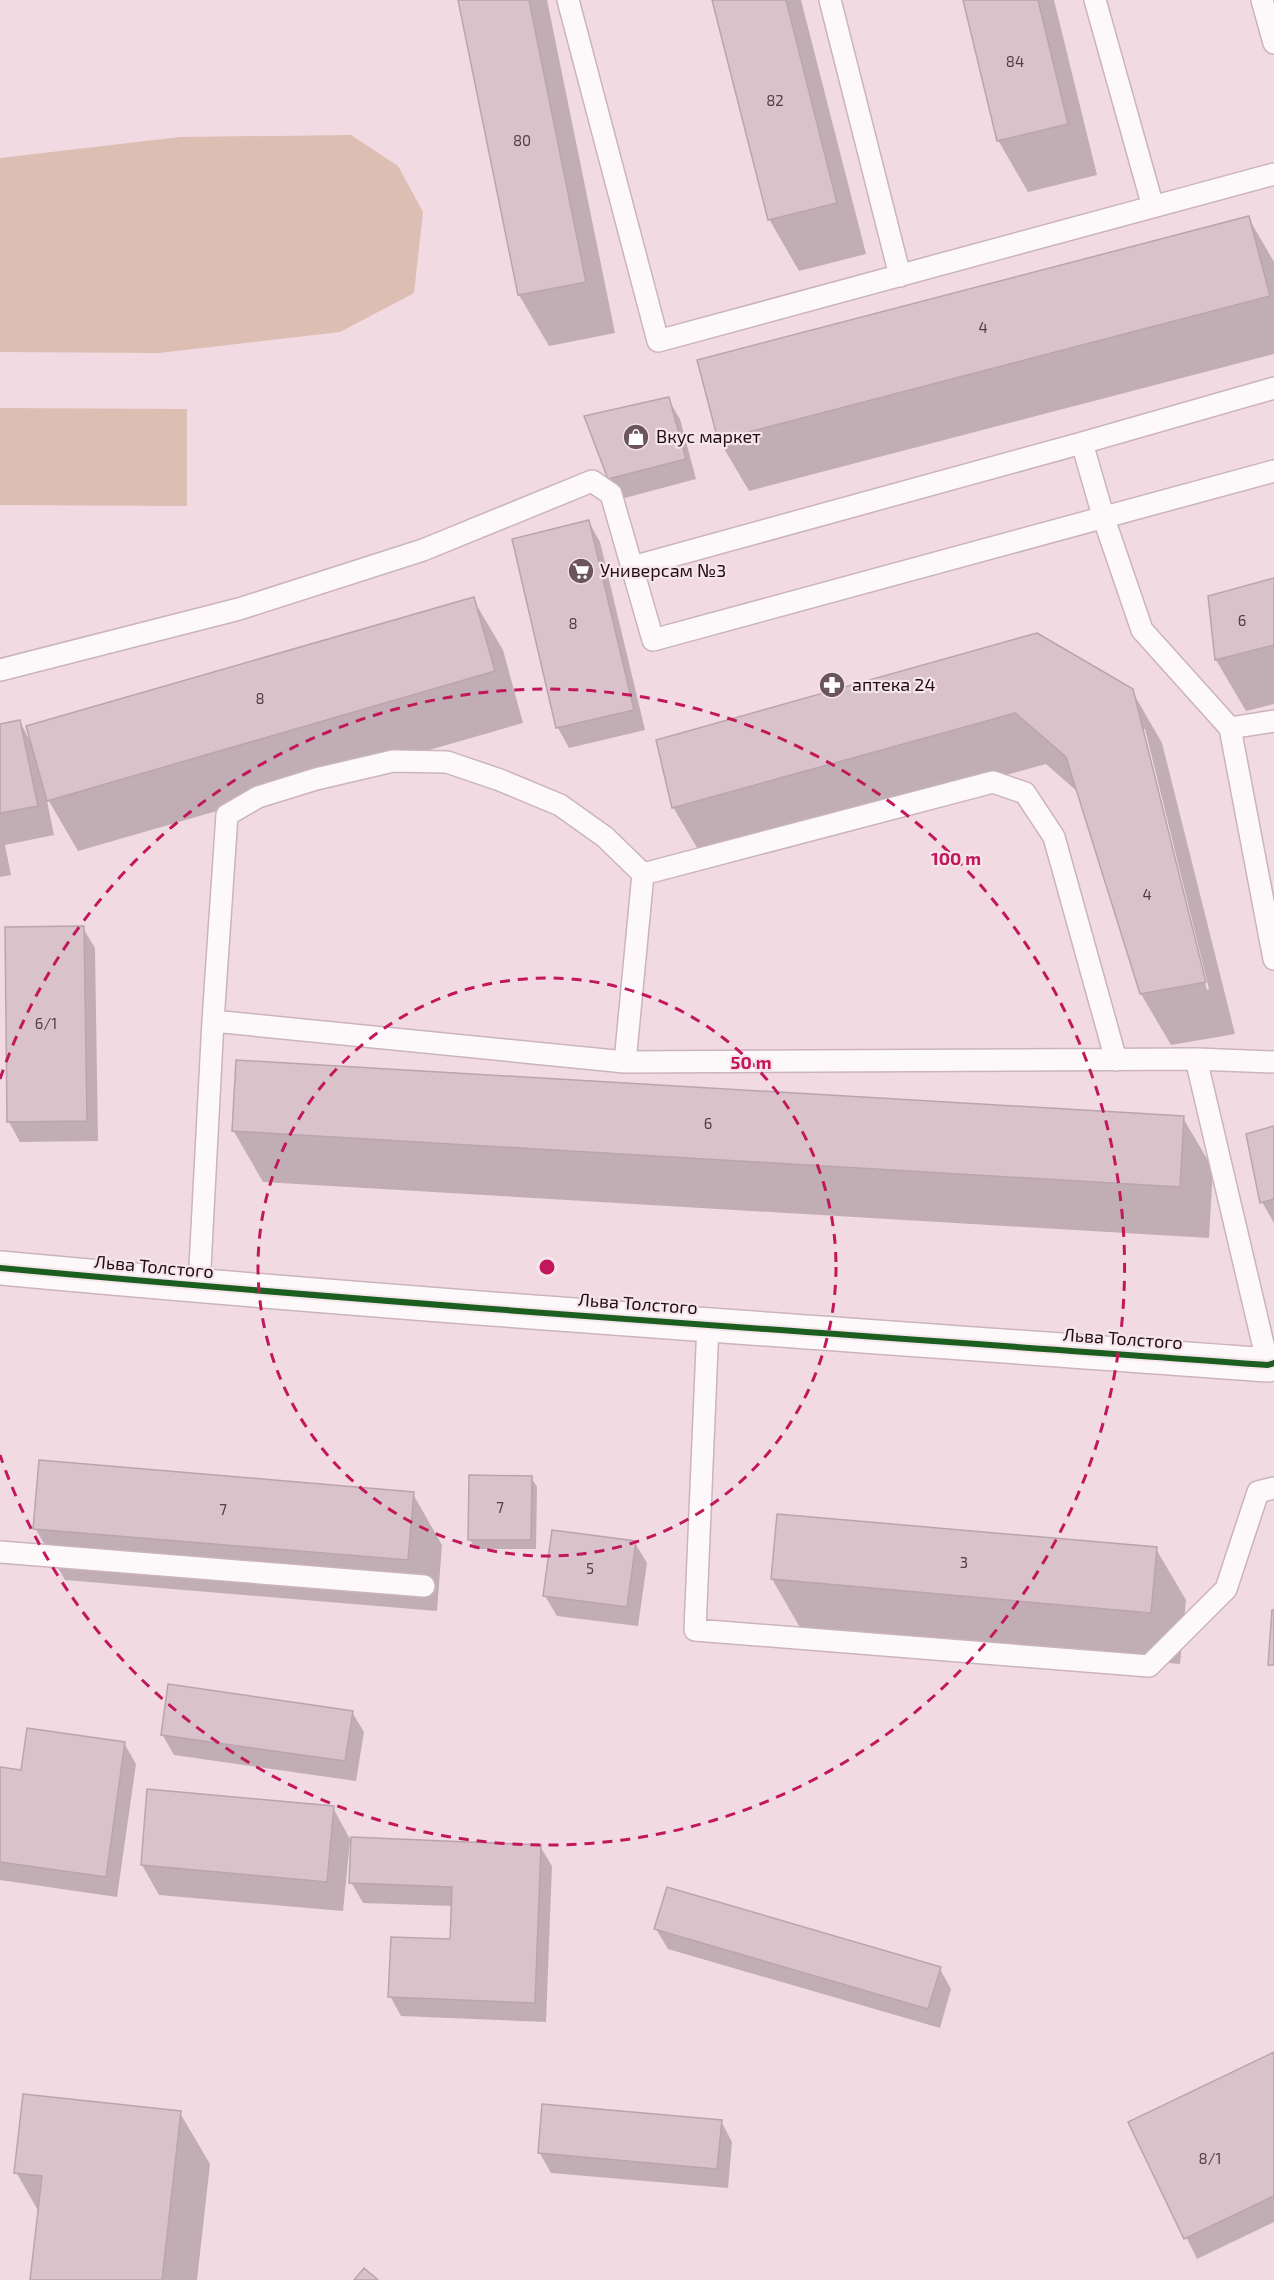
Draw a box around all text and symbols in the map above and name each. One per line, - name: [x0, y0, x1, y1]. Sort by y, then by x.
- house number: 84: [1006, 52, 1024, 70]
- house number: 82: [766, 91, 784, 109]
- house number: 80: [513, 131, 531, 149]
- house number: 4: [978, 318, 988, 336]
- shop icon: Вкус маркет: [621, 422, 651, 452]
- place label: Вкус маркет: [656, 425, 761, 447]
- supermarket icon: Универсам №3: [566, 556, 596, 586]
- place label: Универсам №3: [600, 559, 726, 581]
- house number: 6: [1238, 611, 1246, 629]
- house number: 8: [568, 614, 578, 632]
- pharmacy icon: аптека 24: [817, 670, 847, 700]
- place label: аптека 24: [852, 673, 935, 695]
- house number: 8: [255, 689, 265, 707]
- text: 100 m: [931, 847, 981, 869]
- house number: 4: [1142, 885, 1152, 903]
- house number: 6/1: [35, 1014, 57, 1032]
- text: 50 m: [730, 1051, 772, 1073]
- house number: 6: [704, 1114, 712, 1132]
- street label: Льва Толстого: [93, 1250, 215, 1282]
- centre of rings: [537, 1257, 557, 1277]
- street label: Льва Толстого: [578, 1288, 699, 1318]
- street label: Льва Толстого: [1063, 1323, 1184, 1353]
- house number: 7: [496, 1498, 504, 1516]
- house number: 7: [219, 1500, 227, 1518]
- house number: 3: [960, 1553, 968, 1571]
- house number: 5: [586, 1559, 594, 1577]
- house number: 8/1: [1199, 2149, 1221, 2167]

